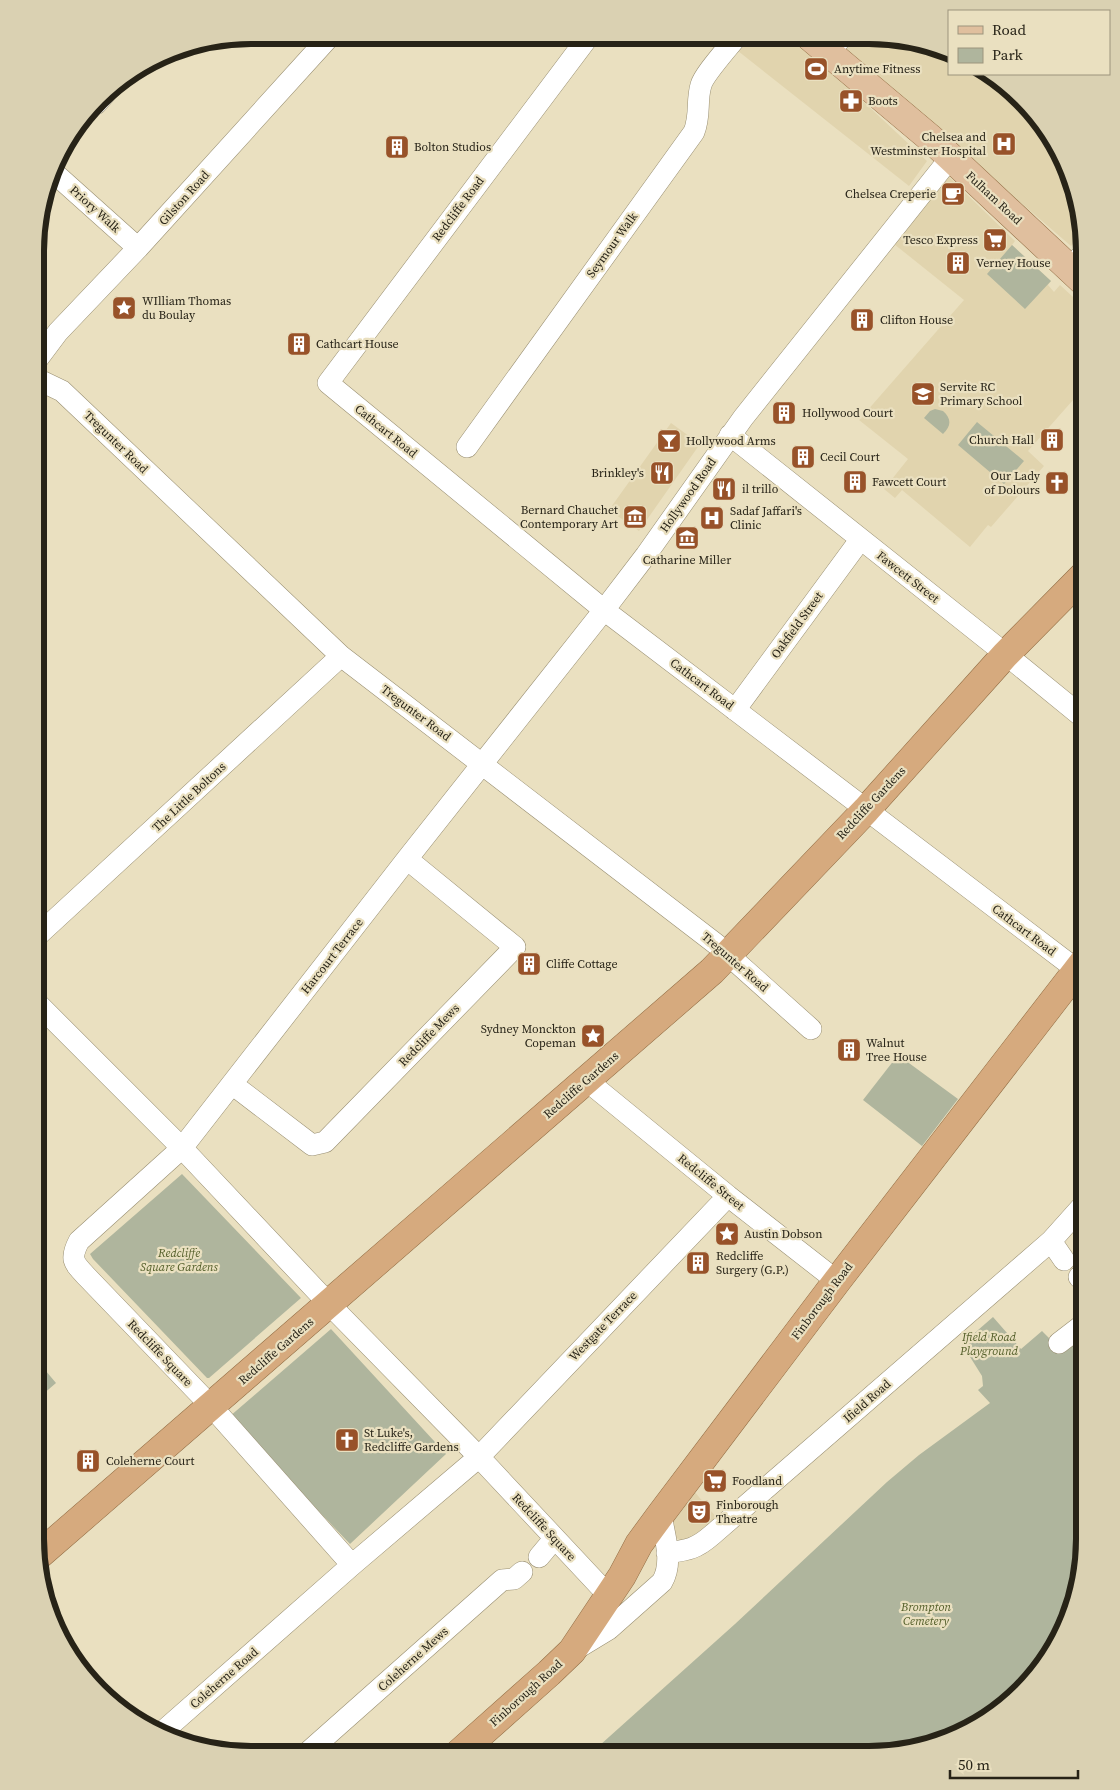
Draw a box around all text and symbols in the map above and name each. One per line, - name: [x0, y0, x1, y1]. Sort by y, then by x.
- legend: [948, 10, 1110, 75]
- text: Road: [992, 19, 1026, 40]
- text: Park: [992, 44, 1024, 65]
- sports icon: Anytime Fitness: [803, 56, 829, 82]
- place label: Anytime Fitness: [834, 61, 920, 77]
- pharmacy icon: Boots: [838, 88, 864, 114]
- place label: Boots: [868, 93, 898, 109]
- place label: Chelsea and Westminster Hospital: [870, 129, 986, 159]
- hospital icon: Chelsea and Westminster Hospital: [991, 131, 1017, 157]
- building icon: Bolton Studios: [384, 134, 410, 160]
- place label: Bolton Studios: [414, 139, 491, 155]
- street label: Gilston Road: [155, 167, 213, 229]
- street label: Fulham Road: [962, 168, 1026, 228]
- street label: Redcliffe Road: [428, 173, 488, 245]
- cafe icon: Chelsea Creperie: [940, 181, 966, 207]
- street label: Priory Walk: [66, 182, 124, 236]
- place label: Chelsea Creperie: [845, 186, 936, 202]
- street label: Seymour Walk: [583, 209, 641, 281]
- supermarket icon: Tesco Express: [982, 227, 1008, 253]
- place label: Tesco Express: [903, 232, 978, 248]
- building icon: Verney House: [945, 250, 971, 276]
- place label: Verney House: [976, 255, 1051, 271]
- place label: WIlliam Thomas du Boulay: [142, 293, 231, 323]
- place icon: WIlliam Thomas du Boulay: [111, 295, 137, 321]
- building icon: Clifton House: [849, 307, 875, 333]
- place label: Clifton House: [880, 312, 953, 328]
- building icon: Cathcart House: [286, 331, 312, 357]
- place label: Cathcart House: [316, 336, 399, 352]
- place label: Servite RC Primary School: [940, 379, 1023, 409]
- school or university icon: Servite RC Primary School: [910, 381, 936, 407]
- building icon: Hollywood Court: [771, 400, 797, 426]
- street label: Cathcart Road: [351, 401, 421, 461]
- place label: Hollywood Court: [802, 405, 893, 421]
- street label: Tregunter Road: [80, 407, 152, 477]
- building icon: Church Hall: [1039, 427, 1065, 453]
- bar icon: Hollywood Arms: [656, 428, 682, 454]
- place label: Church Hall: [969, 432, 1034, 448]
- place label: Hollywood Arms: [686, 433, 776, 449]
- building icon: Cecil Court: [790, 444, 816, 470]
- place label: Cecil Court: [820, 449, 880, 465]
- street label: Hollywood Road: [656, 454, 720, 536]
- restaurant icon: Brinkley's: [649, 460, 675, 486]
- place label: Brinkley's: [591, 465, 644, 481]
- place label: Our Lady of Dolours: [984, 468, 1041, 498]
- building icon: Fawcett Court: [842, 469, 868, 495]
- church icon: Our Lady of Dolours: [1044, 470, 1070, 496]
- place label: Fawcett Court: [872, 474, 946, 490]
- restaurant icon: il trillo: [711, 476, 737, 502]
- place label: il trillo: [742, 481, 779, 497]
- place label: Bernard Chauchet Contemporary Art: [520, 502, 618, 532]
- place label: Sadaf Jaffari's Clinic: [730, 503, 802, 533]
- museum icon: Bernard Chauchet Contemporary Art: [622, 504, 648, 530]
- hospital icon: Sadaf Jaffari's Clinic: [699, 505, 725, 531]
- museum icon: Catharine Miller: [674, 525, 700, 551]
- street label: Fawcett Street: [874, 548, 943, 606]
- place label: Catharine Miller: [643, 552, 731, 568]
- street label: Oakfield Street: [767, 588, 827, 662]
- street label: Cathcart Road: [667, 655, 737, 713]
- street label: Tregunter Road: [378, 681, 454, 745]
- street label: The Little Boltons: [149, 759, 229, 835]
- street label: Redcliffe Gardens: [833, 763, 909, 843]
- street label: Cathcart Road: [989, 901, 1059, 959]
- street label: Harcourt Terrace: [297, 915, 367, 997]
- street label: Tregunter Road: [698, 929, 772, 996]
- building icon: Cliffe Cottage: [516, 951, 542, 977]
- place label: Cliffe Cottage: [546, 956, 618, 972]
- street label: Redcliffe Mews: [395, 1000, 463, 1070]
- place label: Sydney Monckton Copeman: [481, 1021, 576, 1051]
- place icon: Sydney Monckton Copeman: [580, 1023, 606, 1049]
- place label: Walnut Tree House: [866, 1035, 927, 1065]
- building icon: Walnut Tree House: [836, 1037, 862, 1063]
- street label: Redcliffe Gardens: [540, 1048, 622, 1122]
- street label: Redcliffe Street: [674, 1150, 748, 1214]
- place icon: Austin Dobson: [714, 1221, 740, 1247]
- place label: Austin Dobson: [744, 1226, 822, 1242]
- park label: Redcliffe Square Gardens: [140, 1245, 218, 1275]
- place label: Redcliffe Surgery (G.P.): [716, 1248, 789, 1278]
- building icon: Redcliffe Surgery (G.P.): [685, 1250, 711, 1276]
- street label: Finborough Road: [788, 1259, 856, 1343]
- street label: Westgate Terrace: [566, 1288, 640, 1364]
- street label: Redcliffe Gardens: [235, 1314, 317, 1388]
- street label: Redcliffe Square: [124, 1316, 196, 1390]
- park label: Ifield Road Playground: [959, 1329, 1019, 1359]
- street label: Ifield Road: [840, 1376, 894, 1426]
- place label: St Luke's, Redcliffe Gardens: [364, 1425, 459, 1455]
- church icon: St Luke's, Redcliffe Gardens: [334, 1427, 360, 1453]
- building icon: Coleherne Court: [75, 1448, 101, 1474]
- place label: Coleherne Court: [106, 1453, 195, 1469]
- supermarket icon: Foodland: [702, 1468, 728, 1494]
- place label: Foodland: [732, 1473, 782, 1489]
- street label: Redcliffe Square: [508, 1490, 580, 1564]
- place label: Finborough Theatre: [716, 1497, 779, 1527]
- theatre icon: Finborough Theatre: [686, 1499, 712, 1525]
- park label: Brompton Cemetery: [900, 1599, 951, 1629]
- street label: Coleherne Mews: [375, 1623, 451, 1695]
- street label: Coleherne Road: [187, 1644, 262, 1712]
- street label: Finborough Road: [486, 1656, 566, 1730]
- scale bar: [950, 1748, 1078, 1780]
- text: 50 m: [958, 1754, 990, 1775]

